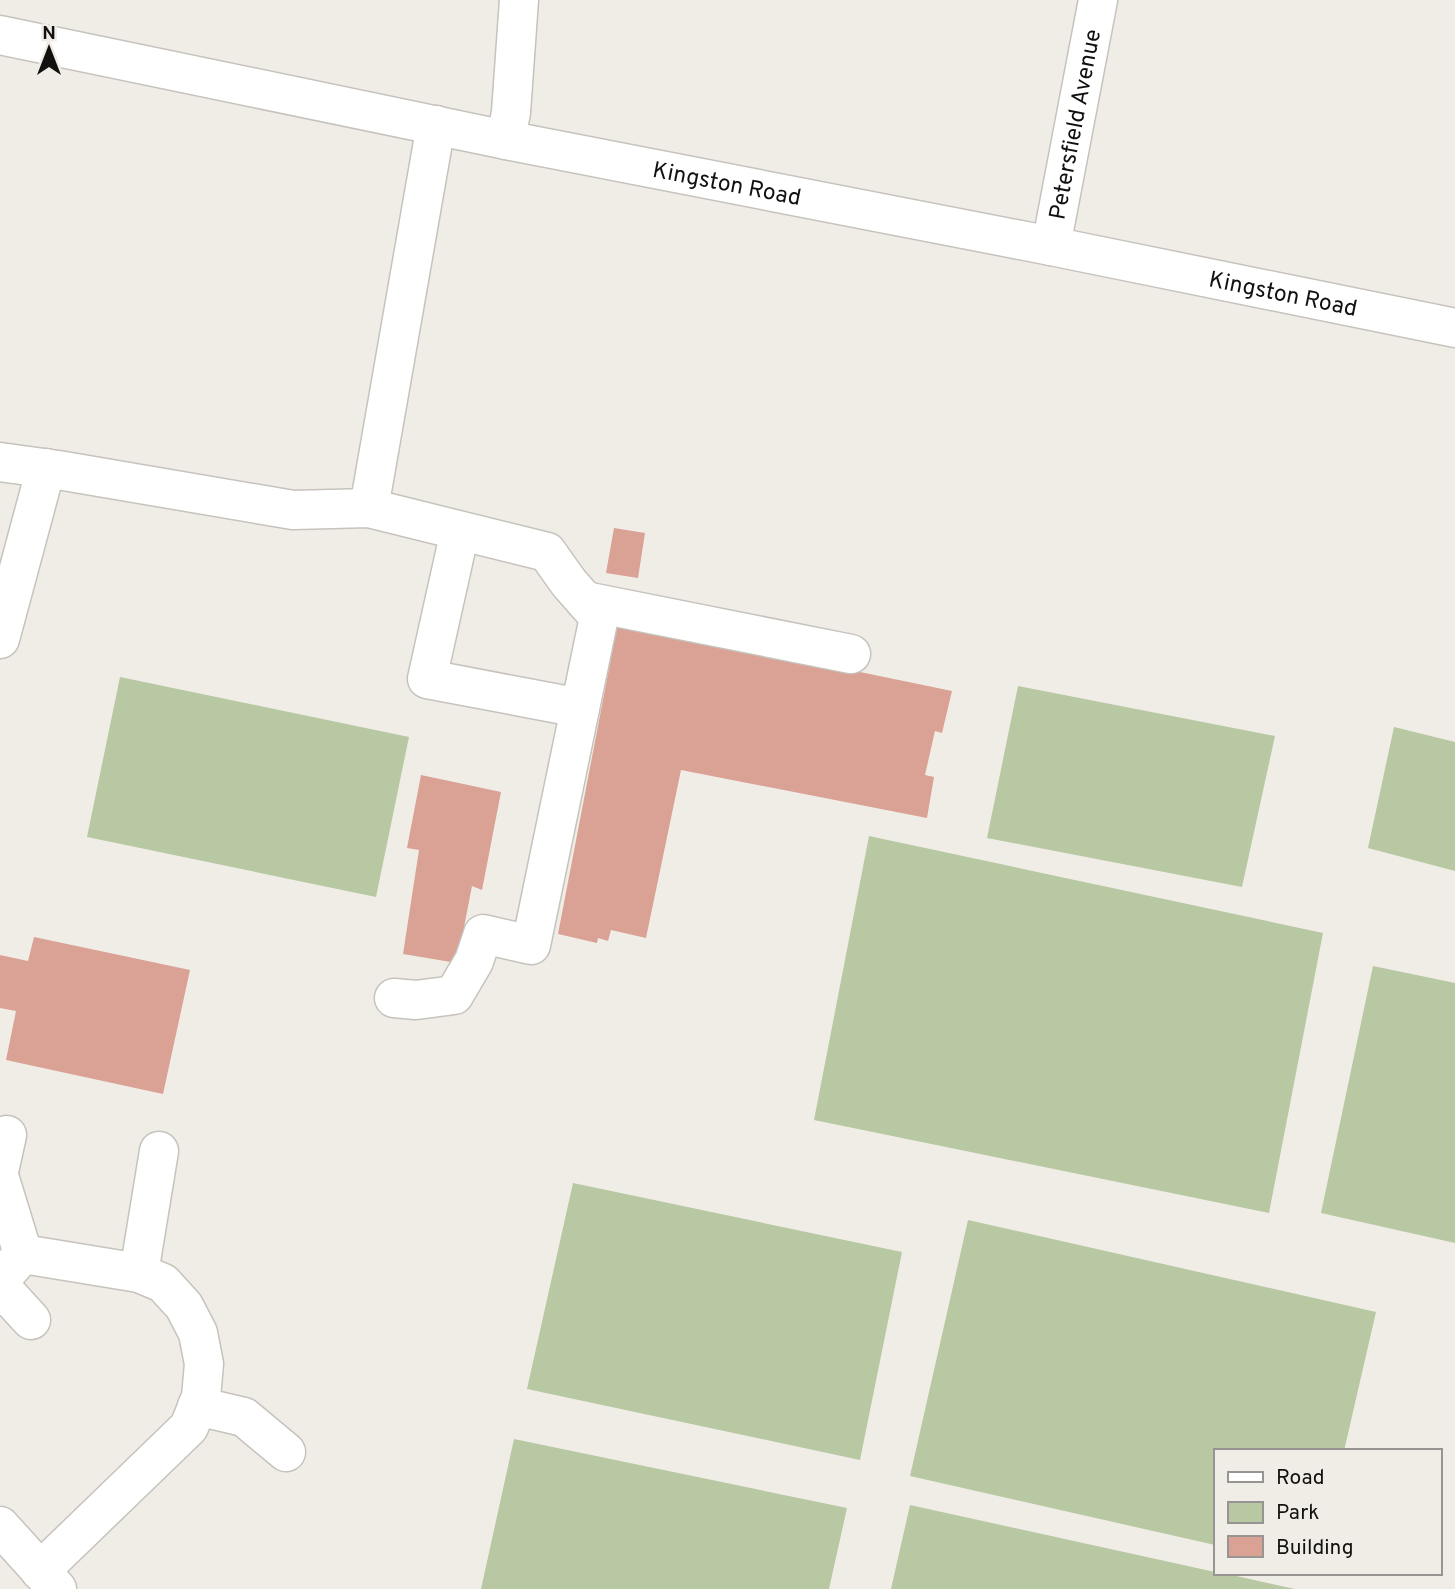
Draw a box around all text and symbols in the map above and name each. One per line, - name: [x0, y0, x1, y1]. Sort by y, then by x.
- north arrow: [14, 14, 84, 84]
- text: N: [42, 22, 56, 46]
- street label: Petersfield Avenue: [1044, 27, 1109, 222]
- street label: Kingston Road: [650, 157, 803, 214]
- street label: Kingston Road: [1206, 266, 1359, 325]
- legend: [1214, 1449, 1441, 1575]
- text: Road: [1276, 1465, 1325, 1492]
- text: Park: [1276, 1500, 1319, 1527]
- text: Building: [1276, 1535, 1354, 1562]

